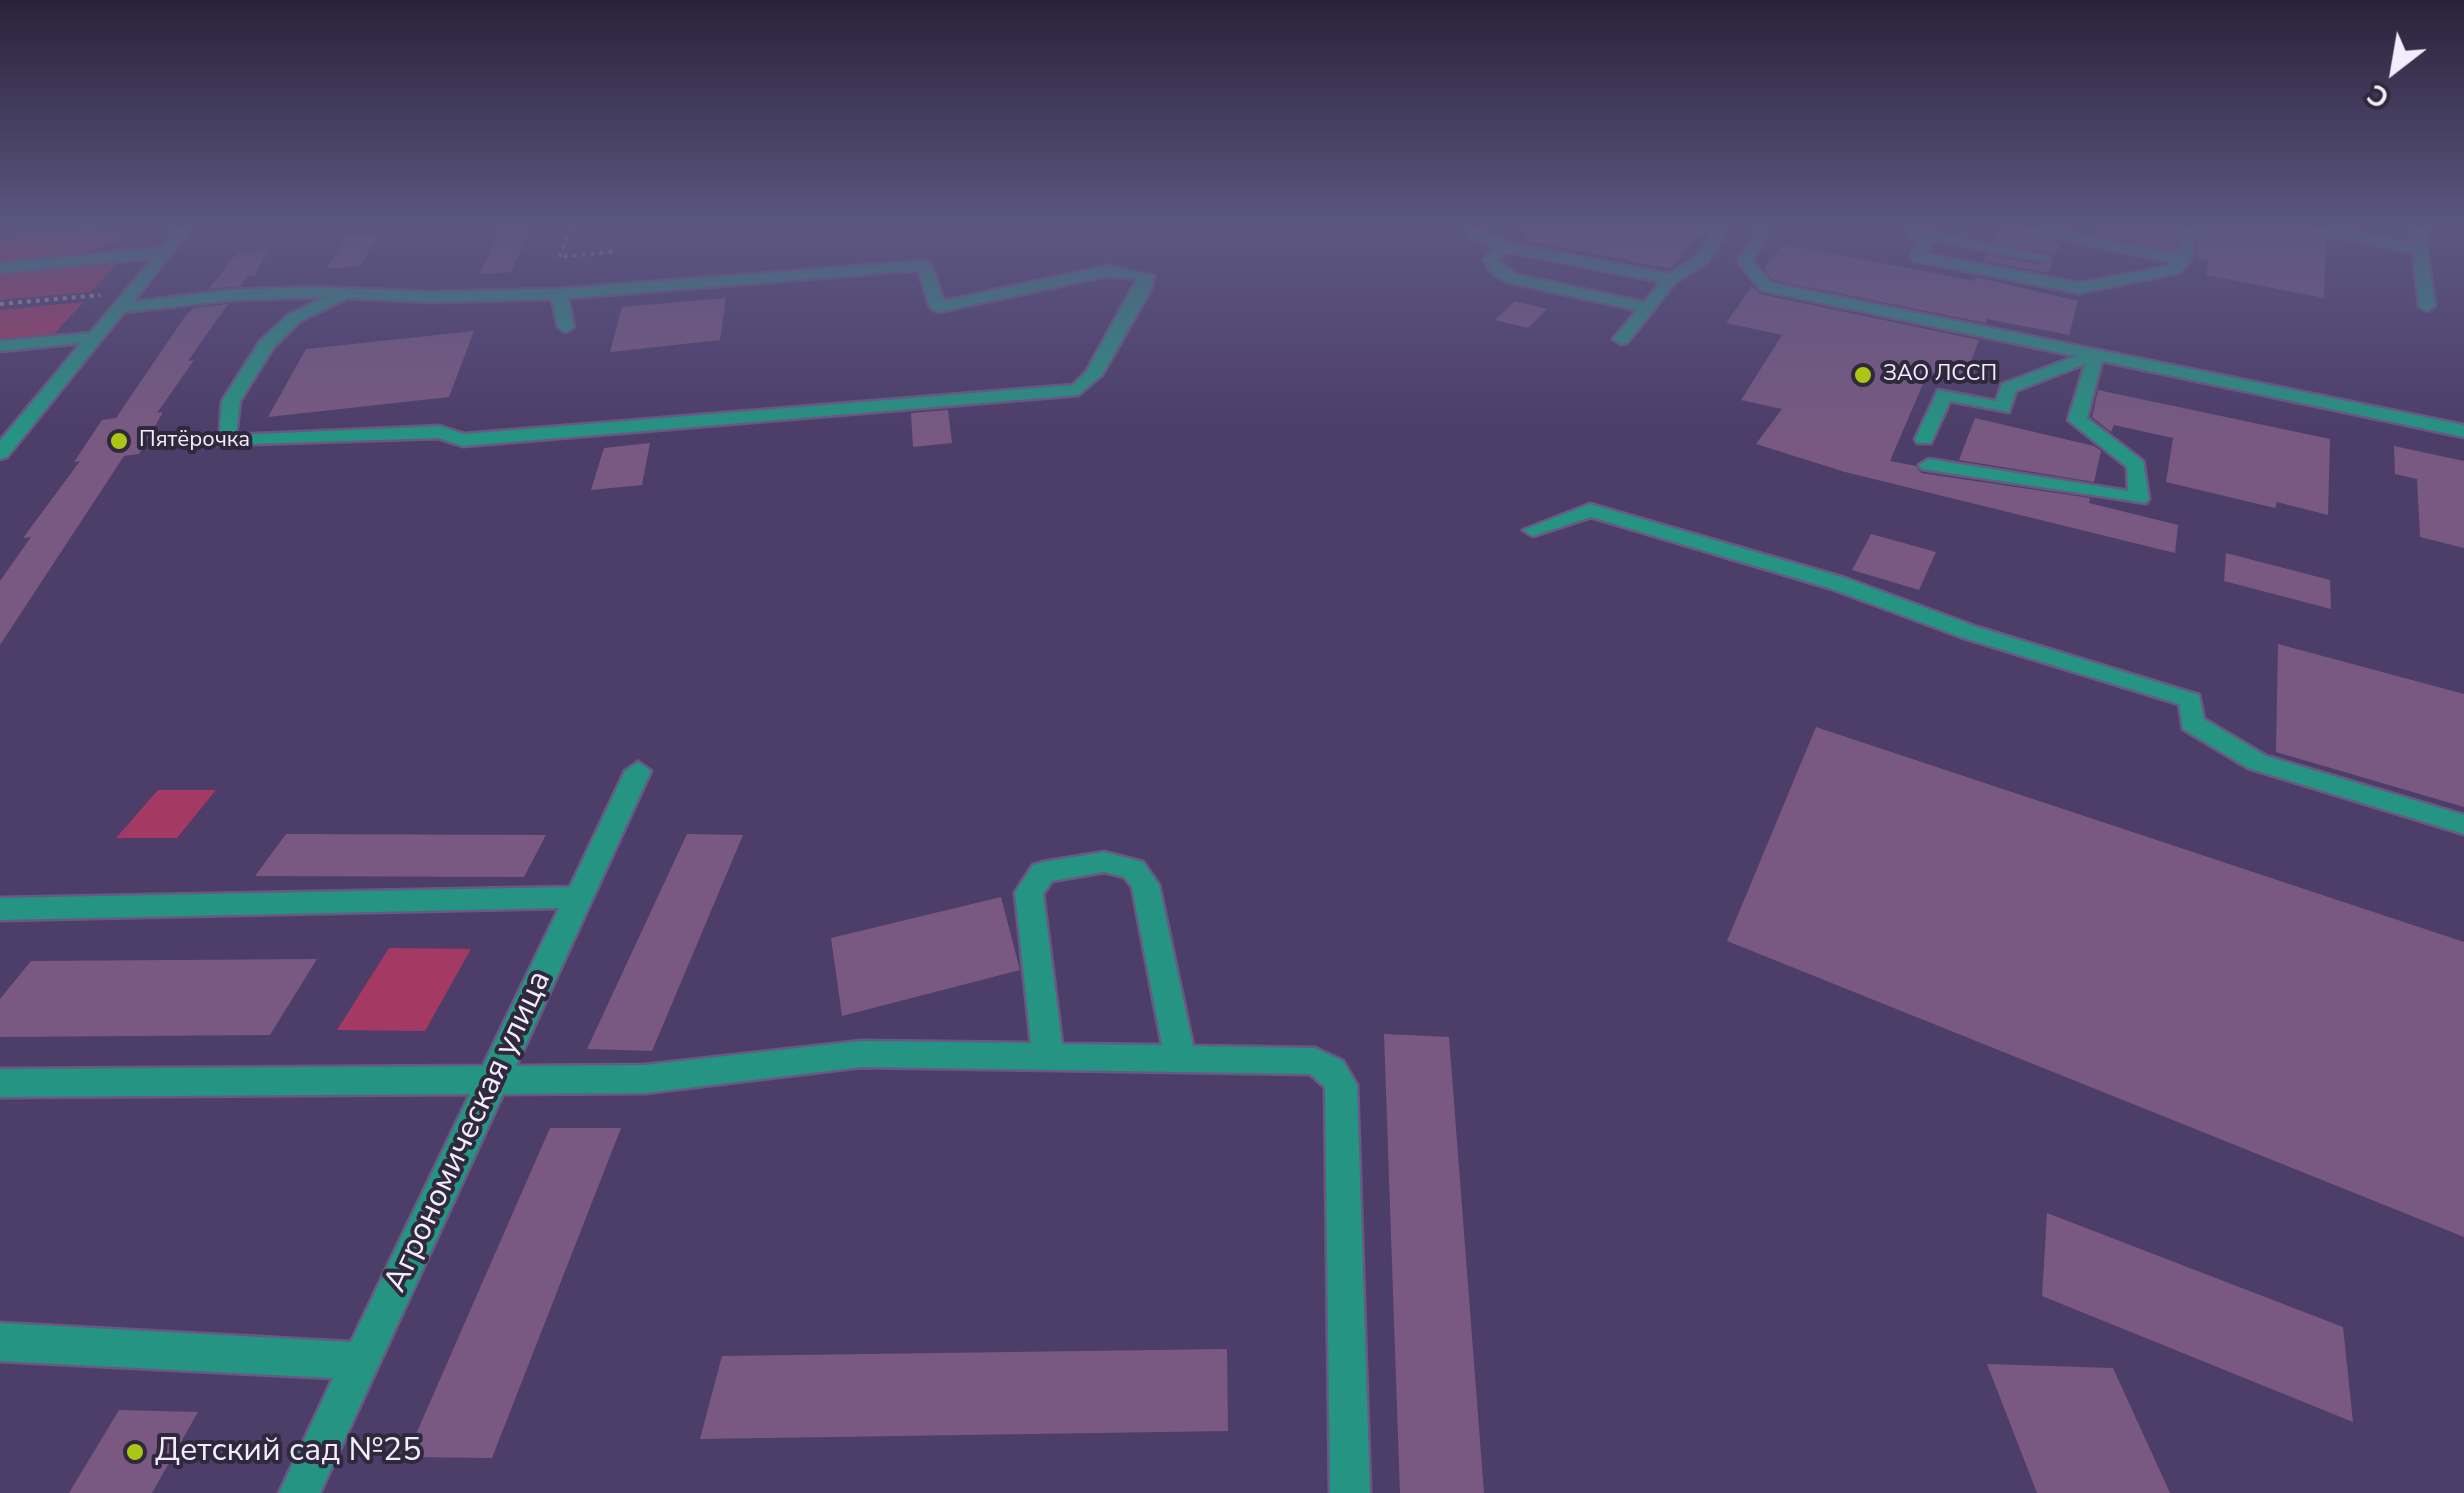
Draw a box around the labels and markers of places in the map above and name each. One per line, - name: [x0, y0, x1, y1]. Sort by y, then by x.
- place label: ЗАО ЛССП: [1883, 362, 1997, 388]
- marker: ЗАО ЛССП: [1852, 364, 1874, 386]
- place label: Пятёрочка: [139, 428, 250, 454]
- marker: Пятёрочка: [108, 430, 130, 452]
- place label: Детский сад №25: [155, 1433, 421, 1471]
- marker: Детский сад №25: [124, 1441, 146, 1463]

